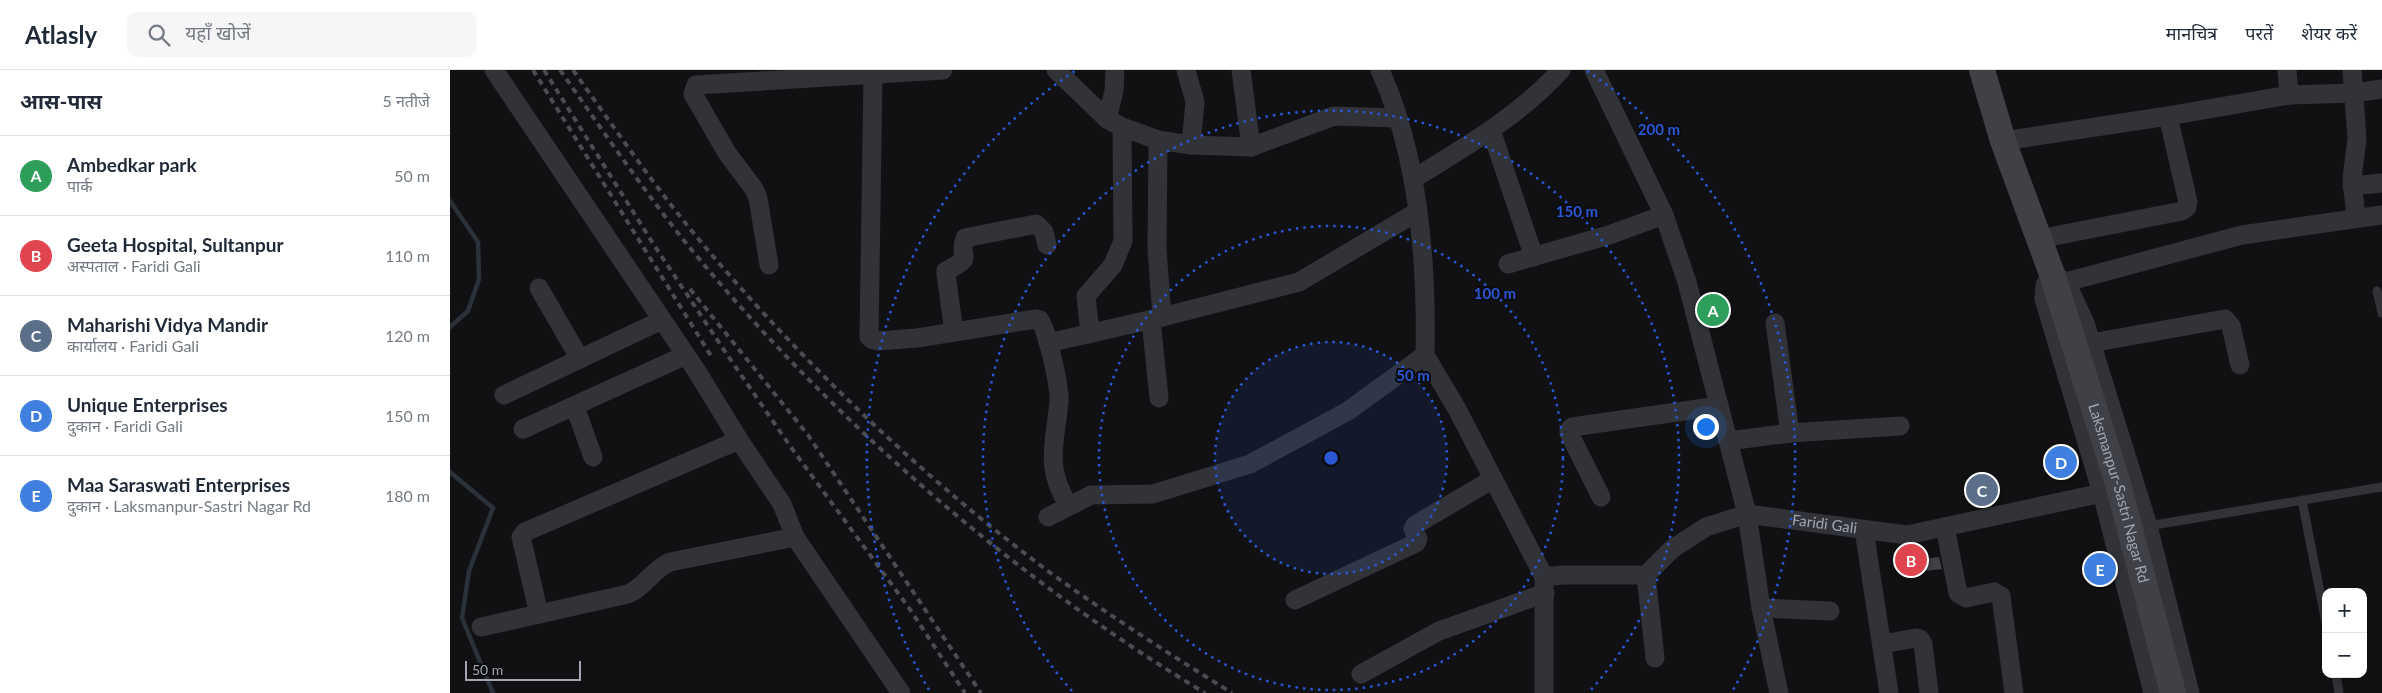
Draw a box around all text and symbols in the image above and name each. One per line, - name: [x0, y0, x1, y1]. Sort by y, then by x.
- search box: [127, 12, 477, 57]
- text: Atlasly: [25, 20, 97, 49]
- icon: search: [145, 21, 173, 49]
- text: यहाँ खोजें: [185, 21, 251, 44]
- text: मानचित्र: [2166, 22, 2217, 44]
- text: परतें: [2245, 22, 2273, 44]
- text: शेयर करें: [2301, 22, 2357, 44]
- text: आस-पास: [20, 88, 102, 113]
- text: 5 नतीजे: [383, 91, 430, 110]
- text: 200 m: [1638, 120, 1680, 138]
- text: Ambedkar park: [67, 153, 197, 176]
- text: A: [30, 166, 42, 185]
- text: 50 m: [394, 166, 430, 185]
- text: पार्क: [67, 176, 93, 195]
- text: 150 m: [1556, 202, 1598, 220]
- text: Geeta Hospital, Sultanpur: [67, 233, 284, 256]
- text: B: [31, 246, 41, 265]
- text: 110 m: [385, 246, 430, 265]
- text: अस्पताल · Faridi Gali: [67, 256, 201, 275]
- text: 100 m: [1474, 284, 1516, 302]
- pin: A: [1697, 291, 1729, 329]
- text: Maharishi Vidya Mandir: [67, 313, 268, 336]
- text: C: [31, 326, 41, 345]
- text: 120 m: [385, 326, 430, 345]
- text: कार्यालय · Faridi Gali: [67, 336, 199, 355]
- text: 50 m: [1396, 366, 1430, 384]
- text: Unique Enterprises: [67, 393, 228, 416]
- street label: Laksmanpur-Sastri Nagar Rd: [2085, 401, 2154, 585]
- text: D: [30, 406, 42, 425]
- text: 150 m: [385, 406, 430, 425]
- your location: [1693, 414, 1719, 440]
- text: दुकान · Faridi Gali: [67, 416, 183, 435]
- pin: D: [2045, 443, 2077, 481]
- centre of rings: [1322, 449, 1340, 467]
- pin: C: [1966, 471, 1998, 509]
- text: Maa Saraswati Enterprises: [67, 473, 290, 496]
- text: E: [31, 486, 41, 505]
- text: 180 m: [385, 486, 430, 505]
- text: दुकान · Laksmanpur-Sastri Nagar Rd: [67, 496, 311, 515]
- street label: Faridi Gali: [1791, 510, 1858, 536]
- pin: B: [1895, 541, 1927, 579]
- pin: E: [2084, 550, 2116, 588]
- map controls: [2322, 588, 2367, 678]
- button: +: [2322, 588, 2367, 633]
- button: −: [2322, 633, 2367, 678]
- scale bar: [465, 658, 581, 681]
- text: 50 m: [472, 661, 503, 678]

